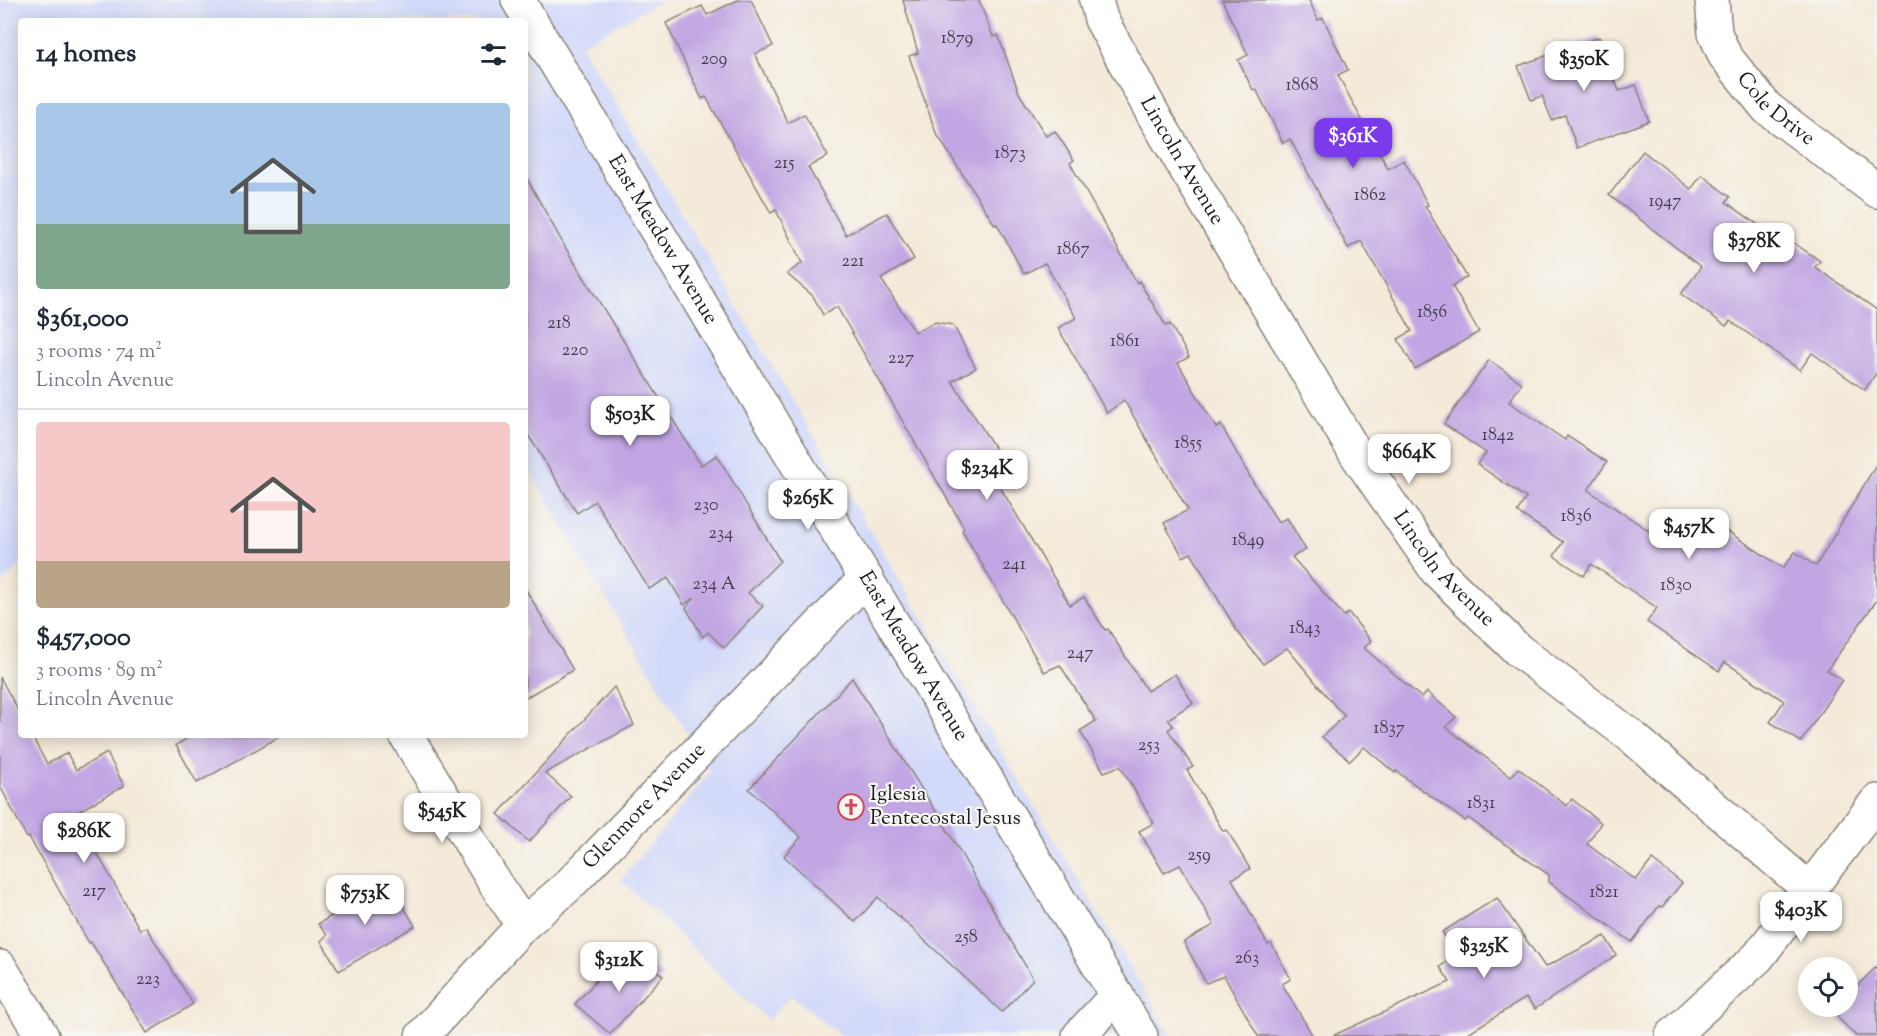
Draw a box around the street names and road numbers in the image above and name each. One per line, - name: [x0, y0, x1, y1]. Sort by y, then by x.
- street label: Cole Drive: [1729, 66, 1821, 154]
- street label: Lincoln Avenue: [1132, 92, 1231, 231]
- street label: East Meadow Avenue: [600, 149, 725, 331]
- street label: Lincoln Avenue: [1385, 505, 1501, 634]
- street label: East Meadow Avenue: [850, 566, 975, 747]
- street label: Glenmore Avenue: [576, 737, 713, 877]

